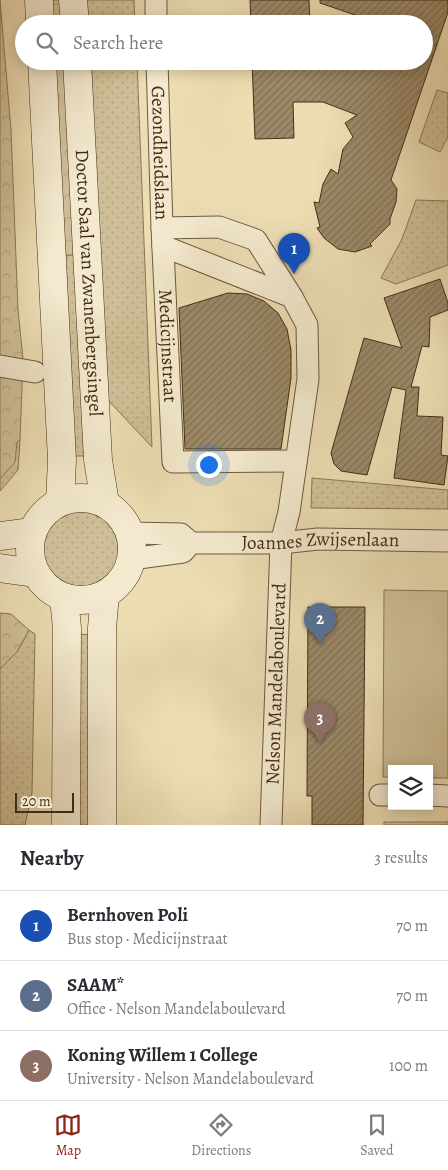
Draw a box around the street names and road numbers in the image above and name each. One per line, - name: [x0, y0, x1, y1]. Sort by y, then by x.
- street label: Gezondheidslaan: [145, 85, 175, 220]
- street label: Doctor Saal van Zwanenbergsingel: [69, 148, 109, 417]
- street label: Medicijnstraat: [152, 289, 183, 403]
- street label: Joannes Zwijsenlaan: [242, 526, 399, 556]
- street label: Nelson Mandelaboulevard: [259, 582, 293, 785]

